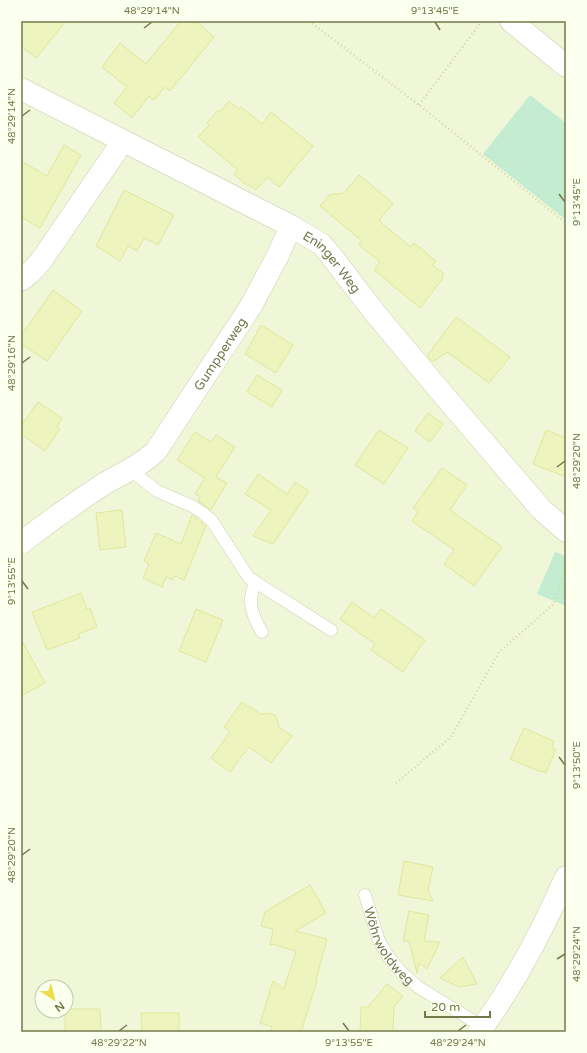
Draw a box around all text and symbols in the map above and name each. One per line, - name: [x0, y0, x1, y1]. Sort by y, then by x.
- text: 48°29'14"N: [124, 5, 180, 17]
- text: 9°13'45"E: [411, 5, 459, 17]
- text: 48°29'14"N: [6, 88, 18, 144]
- text: 9°13'45"E: [571, 178, 583, 226]
- street label: Eninger Weg: [300, 228, 364, 296]
- street label: Gumpperweg: [191, 315, 250, 394]
- text: 48°29'16"N: [6, 335, 18, 391]
- text: 48°29'20"N: [571, 433, 583, 489]
- text: 9°13'55"E: [6, 557, 18, 605]
- text: 9°13'50"E: [571, 741, 583, 789]
- text: 48°29'20"N: [6, 827, 18, 883]
- street label: Wöhrwoldweg: [360, 905, 417, 989]
- text: 48°29'24"N: [571, 926, 583, 982]
- north arrow: [34, 979, 74, 1019]
- scale bar: [425, 993, 490, 1019]
- text: N: [52, 999, 67, 1015]
- text: 20 m: [431, 1000, 460, 1014]
- text: 48°29'22"N: [91, 1037, 147, 1049]
- text: 9°13'55"E: [325, 1037, 373, 1049]
- text: 48°29'24"N: [430, 1037, 486, 1049]

